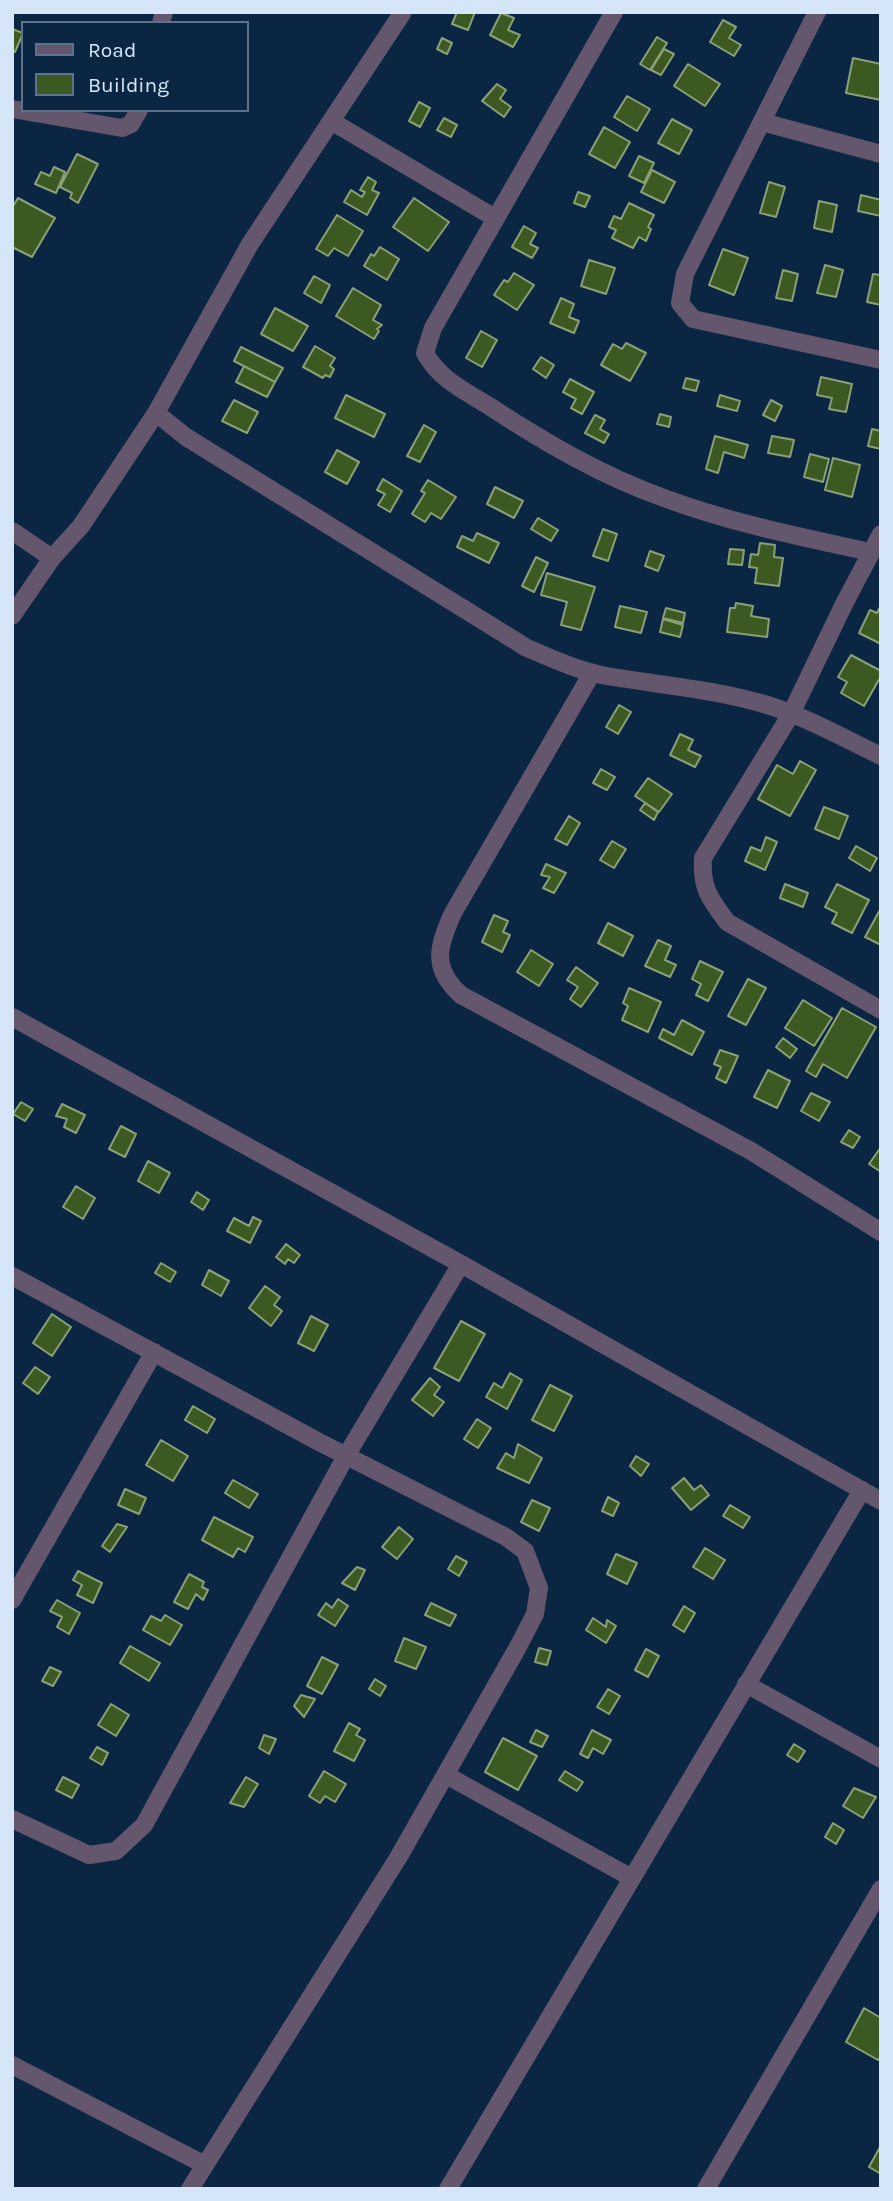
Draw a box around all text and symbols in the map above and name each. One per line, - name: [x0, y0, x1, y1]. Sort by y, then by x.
- legend: [21, 21, 248, 112]
- text: Road: [88, 38, 136, 62]
- text: Building: [88, 73, 169, 97]

